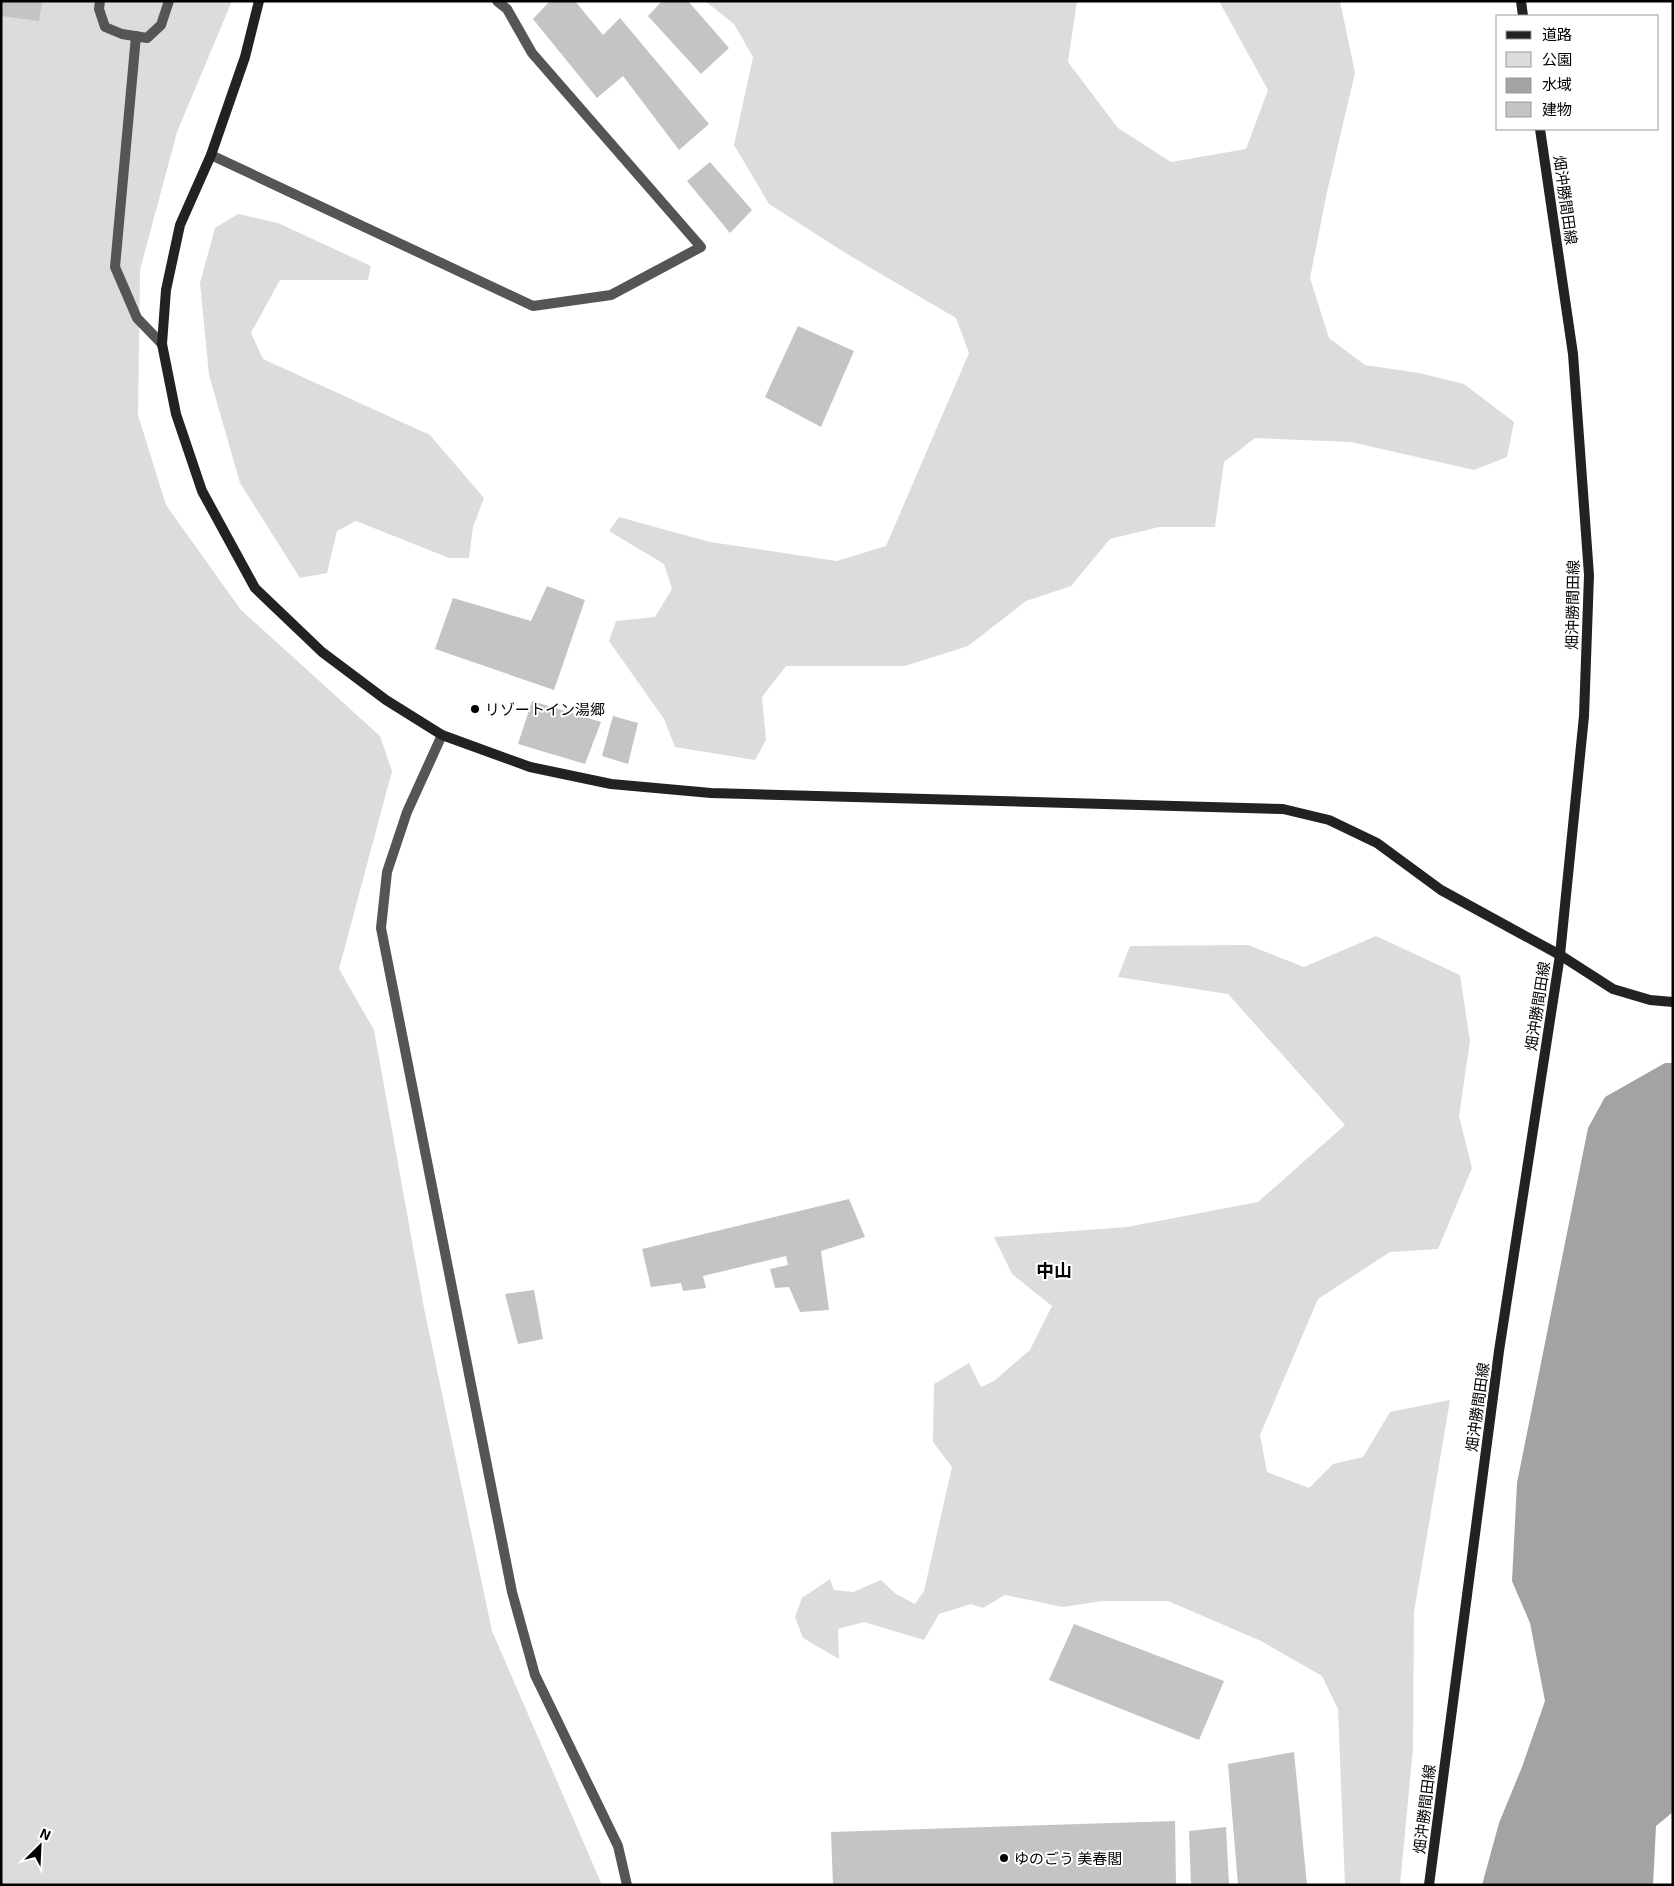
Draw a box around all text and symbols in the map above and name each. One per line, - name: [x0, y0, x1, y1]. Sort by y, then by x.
- legend: [1496, 15, 1659, 130]
- text: 道路: [1542, 25, 1572, 43]
- text: 公園: [1542, 50, 1572, 68]
- text: 水域: [1542, 75, 1572, 93]
- text: 建物: [1542, 100, 1572, 118]
- street label: 畑沖勝間田線: [1551, 154, 1581, 246]
- street label: 畑沖勝間田線: [1562, 560, 1582, 650]
- place label: リゾートイン湯郷: [485, 700, 605, 718]
- marker: リゾートイン湯郷: [469, 703, 481, 715]
- street label: 畑沖勝間田線: [1521, 960, 1553, 1052]
- district label: 中山: [1036, 1259, 1072, 1281]
- street label: 畑沖勝間田線: [1462, 1361, 1492, 1453]
- street label: 畑沖勝間田線: [1410, 1763, 1438, 1855]
- north arrow: [15, 1821, 65, 1871]
- text: N: [37, 1824, 54, 1843]
- place label: ゆのごう 美春閣: [1014, 1849, 1122, 1867]
- marker: ゆのごう 美春閣: [998, 1852, 1010, 1864]

